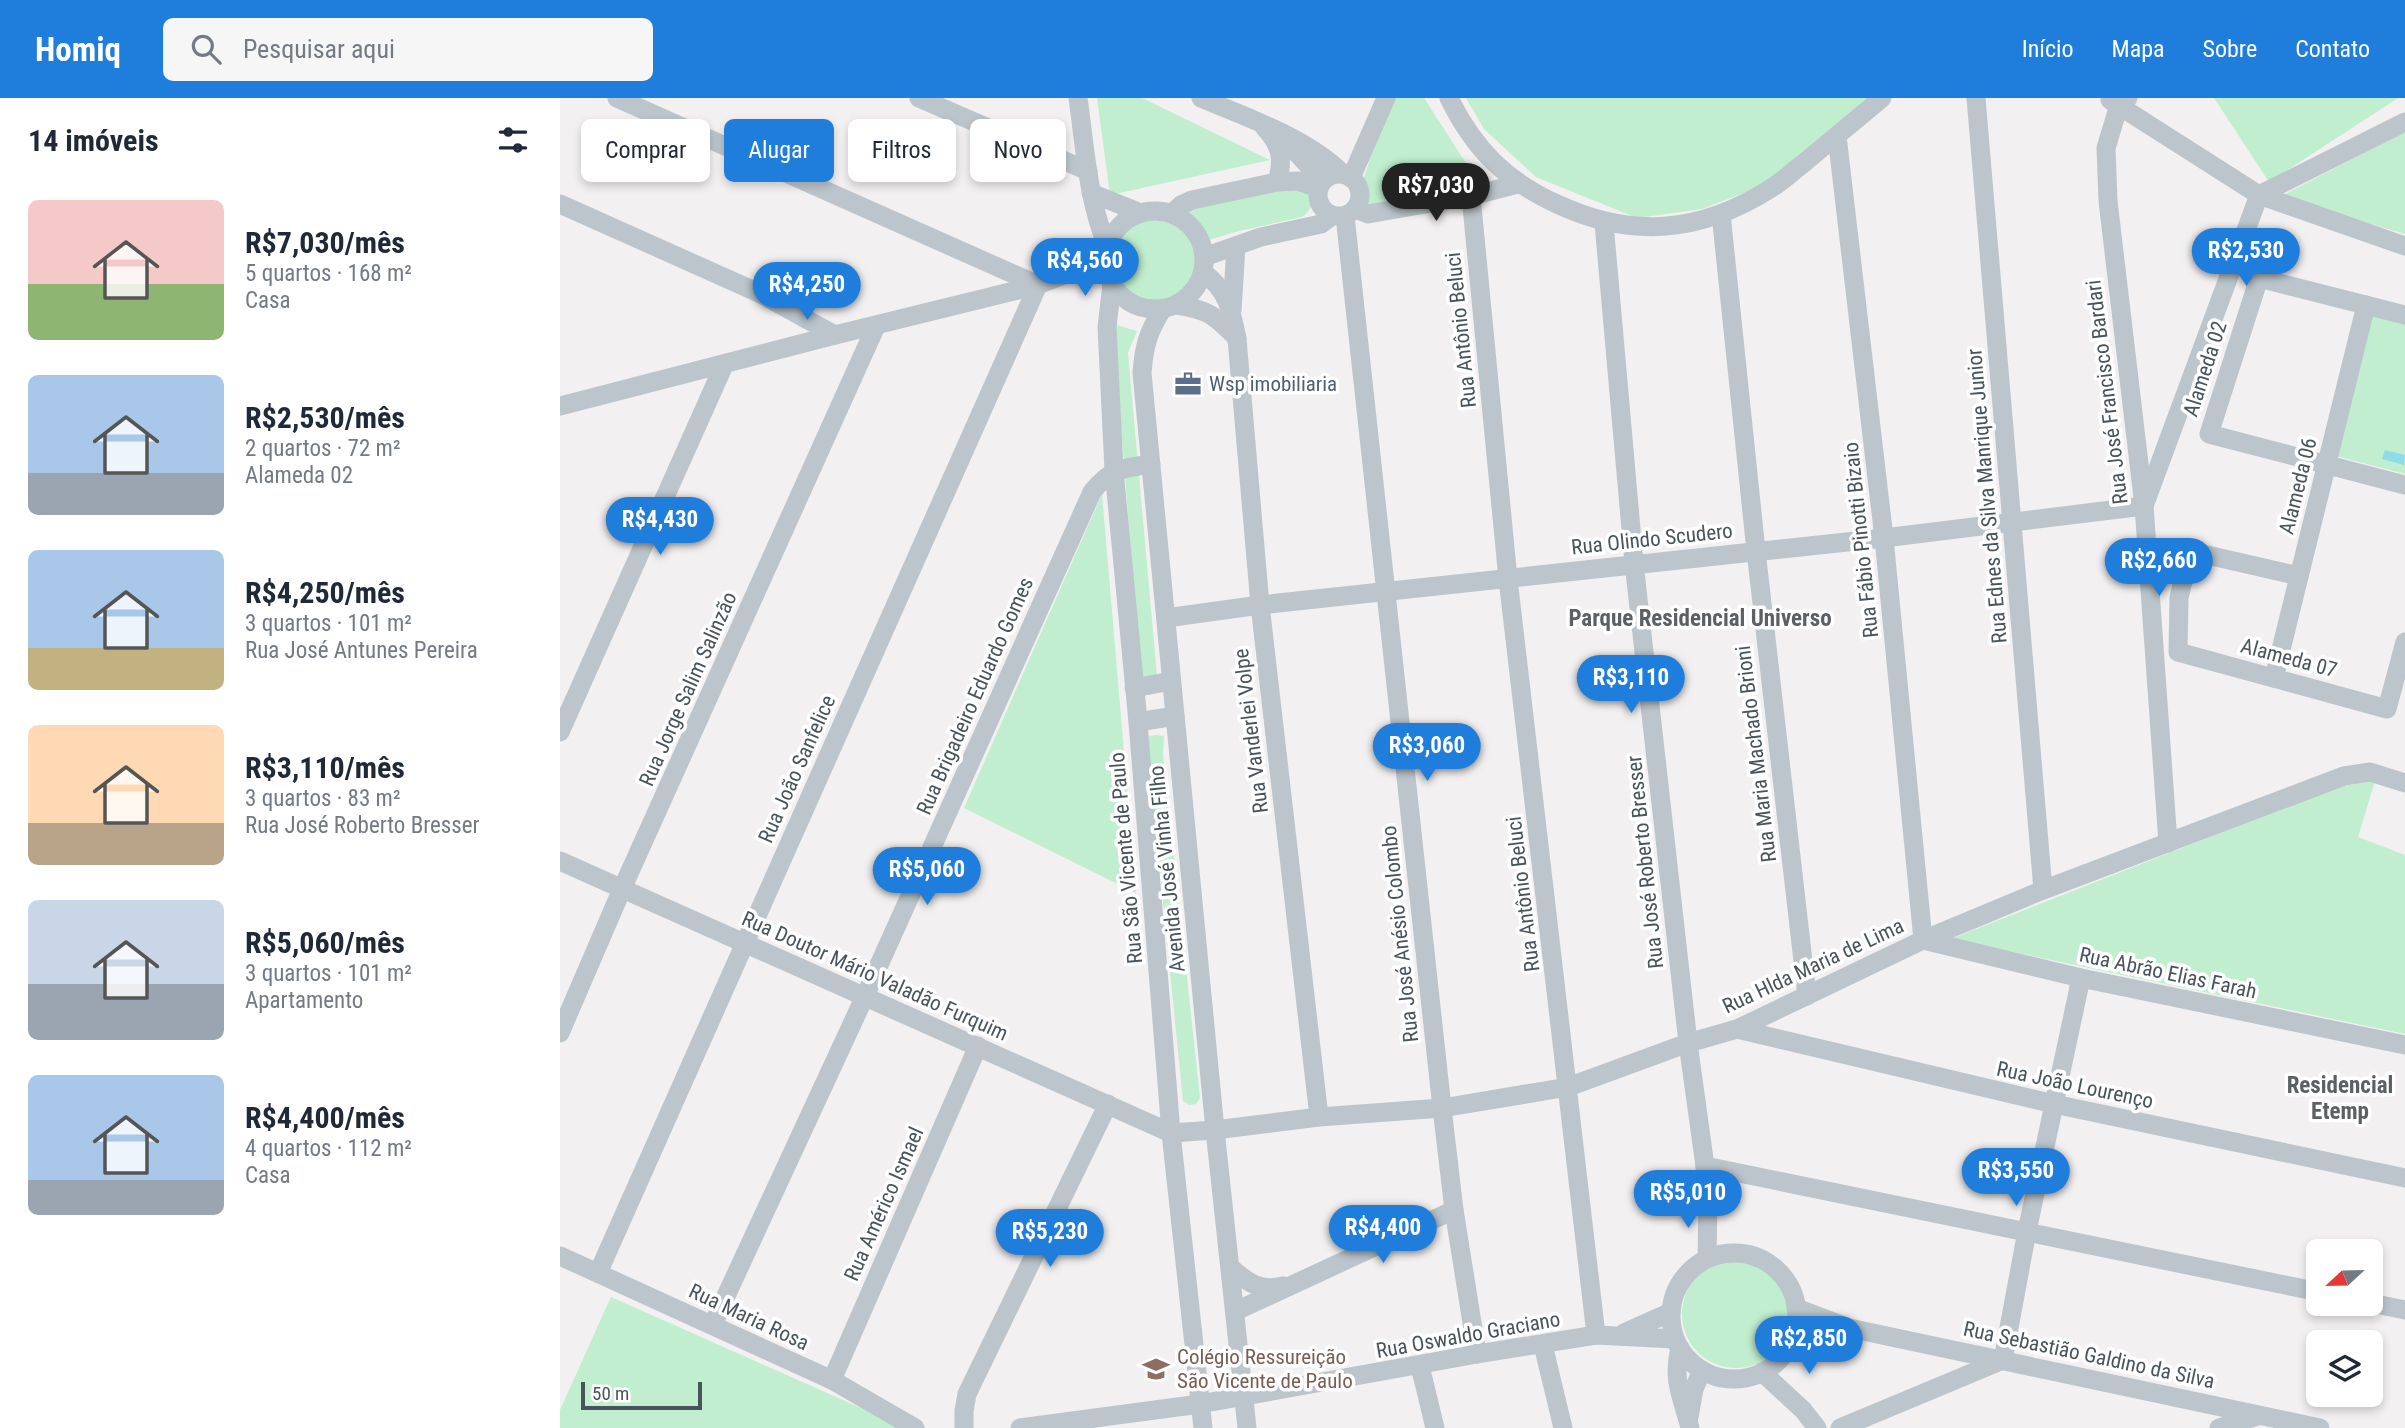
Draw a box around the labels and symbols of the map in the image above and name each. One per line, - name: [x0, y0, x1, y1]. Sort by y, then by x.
- pin: R$7,030: [1371, 164, 1501, 223]
- pin: R$2,530: [2181, 228, 2311, 288]
- pin: R$4,560: [1020, 238, 1150, 298]
- street label: Rua Antônio Beluci: [1441, 251, 1481, 409]
- pin: R$4,250: [742, 262, 872, 322]
- street label: Rua José Francisco Bardari: [2081, 279, 2133, 505]
- street label: Alameda 02: [2178, 318, 2232, 420]
- street label: Rua Ednes da Silva Manrique Junior: [1962, 348, 2012, 644]
- office icon: Wsp imobiliaria: [1173, 369, 1203, 399]
- place label: Wsp imobiliaria: [1209, 372, 1337, 396]
- street label: Alameda 06: [2274, 435, 2322, 537]
- street label: Rua Fábio Pinotti Bizaio: [1839, 441, 1883, 639]
- pin: R$4,430: [595, 498, 725, 557]
- street label: Rua Olindo Scudero: [1570, 519, 1734, 559]
- pin: R$2,660: [2094, 538, 2224, 598]
- street label: Rua Brigadeiro Eduardo Gomes: [912, 574, 1038, 818]
- street label: Rua Jorge Salim Salinzão: [634, 588, 742, 790]
- district label: Parque Residencial Universo: [1568, 605, 1832, 632]
- street label: Alameda 07: [2238, 634, 2340, 682]
- street label: Rua Maria Machado Brioni: [1731, 644, 1781, 864]
- street label: Rua Vanderlei Volpe: [1229, 647, 1273, 815]
- pin: R$3,110: [1566, 656, 1696, 715]
- street label: Rua João Sanfelice: [754, 691, 840, 846]
- pin: R$3,060: [1362, 724, 1492, 783]
- street label: Rua São Vicente de Paulo: [1105, 751, 1147, 965]
- street label: Rua José Roberto Bresser: [1622, 754, 1668, 970]
- street label: Avenida José Vinha Filho: [1144, 764, 1190, 974]
- street label: Rua Antônio Beluci: [1502, 815, 1544, 973]
- street label: Rua José Anésio Colombo: [1377, 825, 1423, 1043]
- pin: R$5,060: [862, 848, 992, 907]
- street label: Rua Doutor Mário Valadão Furquim: [738, 906, 1012, 1046]
- street label: Rua Hlda Maria de Lima: [1719, 913, 1907, 1019]
- street label: Rua Abrão Elias Farah: [2077, 942, 2259, 1004]
- street label: Rua João Lourenço: [1995, 1057, 2155, 1113]
- district label: Residencial Etemp: [2287, 1072, 2393, 1125]
- street label: Rua Américo Ismael: [839, 1123, 929, 1285]
- pin: R$3,550: [1951, 1148, 2081, 1208]
- pin: R$5,010: [1623, 1170, 1753, 1230]
- pin: R$4,400: [1318, 1206, 1448, 1265]
- pin: R$5,230: [985, 1210, 1115, 1269]
- north arrow: [2306, 1239, 2384, 1316]
- street label: Rua Maria Rosa: [685, 1279, 813, 1355]
- street label: Rua Oswaldo Graciano: [1374, 1307, 1562, 1363]
- pin: R$2,850: [1744, 1316, 1874, 1376]
- street label: Rua Sebastião Galdino da Silva: [1961, 1317, 2217, 1393]
- place label: Colégio Ressureição São Vicente de Paulo: [1177, 1345, 1353, 1393]
- school or university icon: Colégio Ressureição São Vicente de Paulo: [1141, 1354, 1171, 1384]
- scale bar: [581, 1379, 702, 1411]

